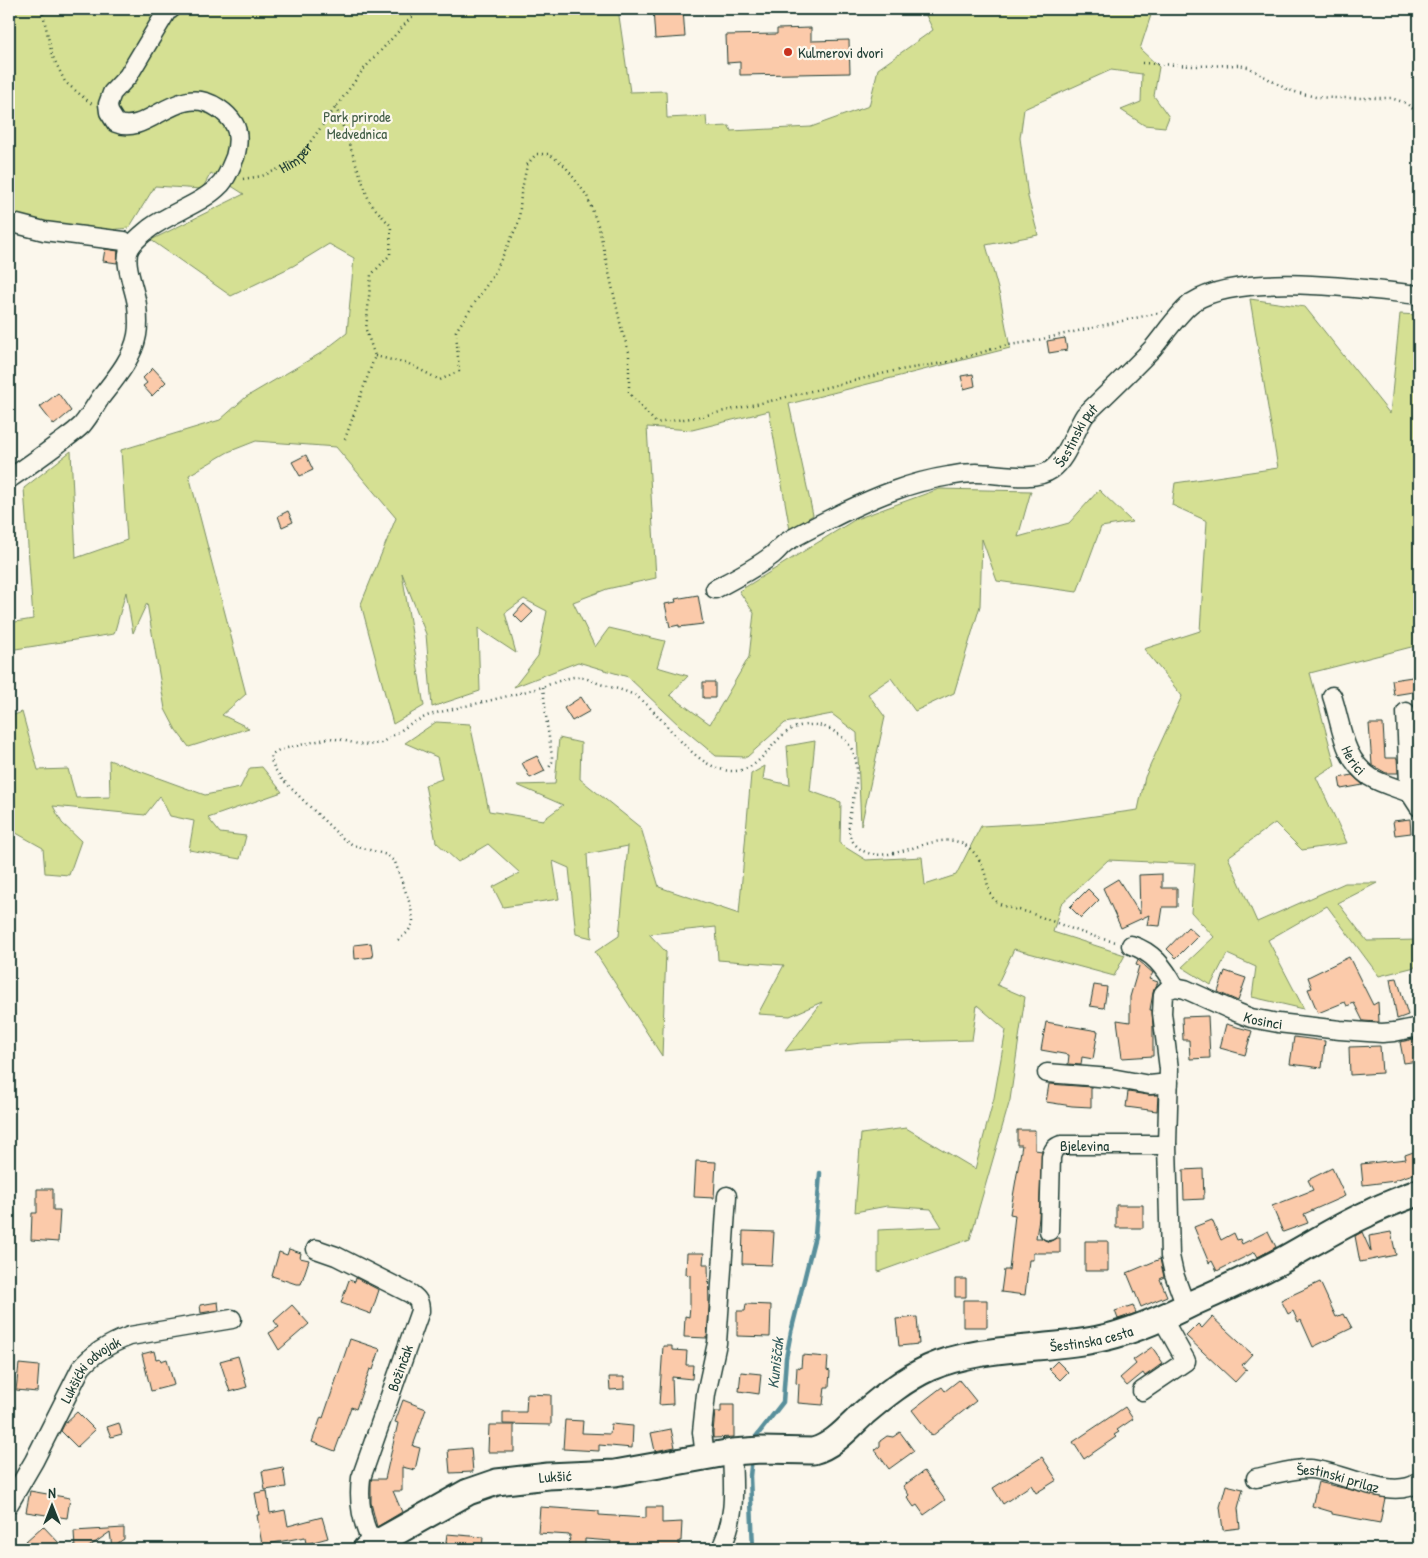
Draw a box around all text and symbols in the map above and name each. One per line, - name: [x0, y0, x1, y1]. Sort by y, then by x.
- place label: Kulmerovi dvori: [798, 42, 884, 63]
- marker: Kulmerovi dvori: [782, 46, 794, 58]
- park label: Park prirode Medvednica: [323, 106, 391, 144]
- street label: Himper: [275, 137, 317, 178]
- street label: Šestinski put: [1049, 398, 1103, 471]
- street label: Herici: [1337, 742, 1371, 780]
- street label: Kosinci: [1241, 1006, 1284, 1034]
- street label: Bjelevina: [1060, 1135, 1109, 1156]
- street label: Šestinska cesta: [1049, 1320, 1136, 1356]
- street label: Lukšićki odvojak: [55, 1331, 124, 1406]
- water label: Kuniščak: [761, 1335, 789, 1389]
- street label: Božinčak: [382, 1342, 418, 1394]
- street label: Šestinski prilaz: [1296, 1458, 1382, 1497]
- street label: Lukšić: [538, 1464, 572, 1488]
- north arrow: [28, 1480, 78, 1530]
- text: N: [48, 1483, 56, 1502]

